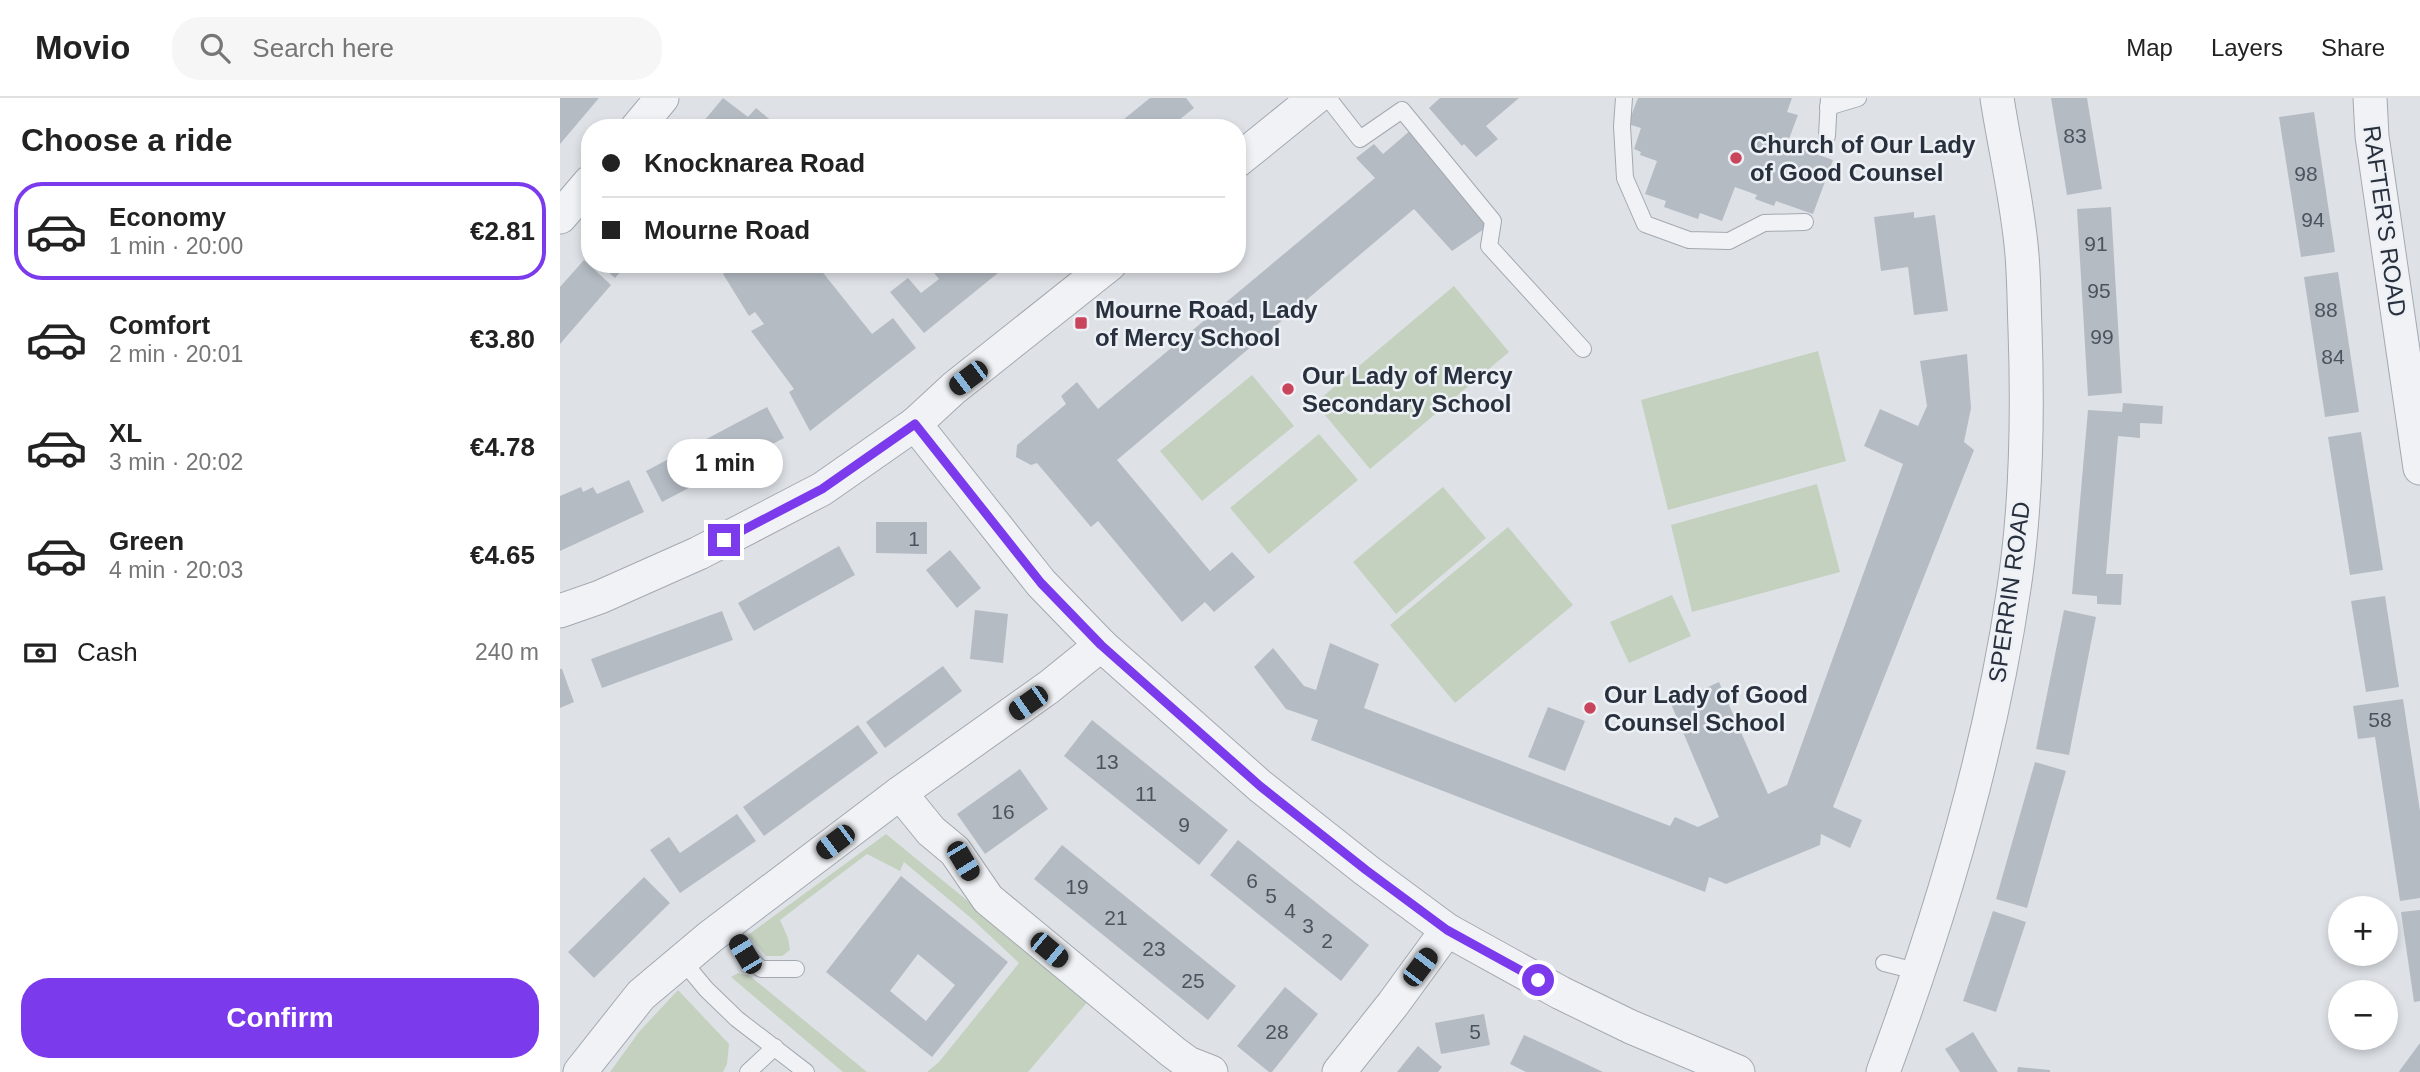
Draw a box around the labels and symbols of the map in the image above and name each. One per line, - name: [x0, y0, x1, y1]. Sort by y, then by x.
- house number: 83: [2063, 124, 2087, 147]
- street label: RAFTER'S ROAD: [2358, 124, 2412, 318]
- place label: Church of Our Lady of Good Counsel: [1750, 131, 1976, 186]
- marker: Church of Our Lady of Good Counsel: [1728, 150, 1744, 166]
- house number: 98: [2294, 162, 2318, 185]
- house number: 94: [2301, 208, 2325, 231]
- house number: 91: [2084, 232, 2108, 255]
- house number: 95: [2087, 279, 2111, 302]
- place label: Mourne Road, Lady of Mercy School: [1095, 296, 1318, 351]
- house number: 88: [2314, 298, 2338, 321]
- marker: Mourne Road, Lady of Mercy School: [1073, 315, 1089, 331]
- house number: 99: [2090, 325, 2114, 348]
- house number: 84: [2321, 345, 2345, 368]
- car: [945, 357, 992, 399]
- place label: Our Lady of Mercy Secondary School: [1302, 362, 1513, 417]
- marker: Our Lady of Mercy Secondary School: [1280, 381, 1296, 397]
- callout: 1 min: [666, 438, 782, 488]
- street label: SPERRIN ROAD: [1983, 500, 2035, 684]
- route end: [708, 524, 740, 556]
- house number: 1: [908, 527, 920, 550]
- place label: Our Lady of Good Counsel School: [1604, 681, 1808, 736]
- car: [1005, 682, 1052, 724]
- marker: Our Lady of Good Counsel School: [1582, 700, 1598, 716]
- house number: 58: [2368, 708, 2392, 731]
- house number: 13: [1095, 750, 1119, 773]
- house number: 11: [1135, 782, 1157, 805]
- house number: 16: [991, 800, 1015, 823]
- house number: 9: [1178, 813, 1190, 836]
- car: [812, 821, 859, 863]
- car: [944, 838, 983, 884]
- house number: 6: [1246, 869, 1258, 892]
- house number: 19: [1065, 875, 1089, 898]
- house number: 5: [1265, 884, 1277, 907]
- house number: 4: [1284, 899, 1296, 922]
- house number: 21: [1104, 906, 1128, 929]
- house number: 3: [1302, 914, 1314, 937]
- car: [1027, 928, 1072, 972]
- house number: 2: [1321, 929, 1333, 952]
- car: [726, 931, 765, 977]
- house number: 23: [1142, 937, 1166, 960]
- car: [1399, 944, 1442, 990]
- route start: [1522, 964, 1554, 996]
- house number: 25: [1181, 969, 1205, 992]
- house number: 28: [1265, 1020, 1289, 1043]
- house number: 5: [1469, 1020, 1481, 1043]

